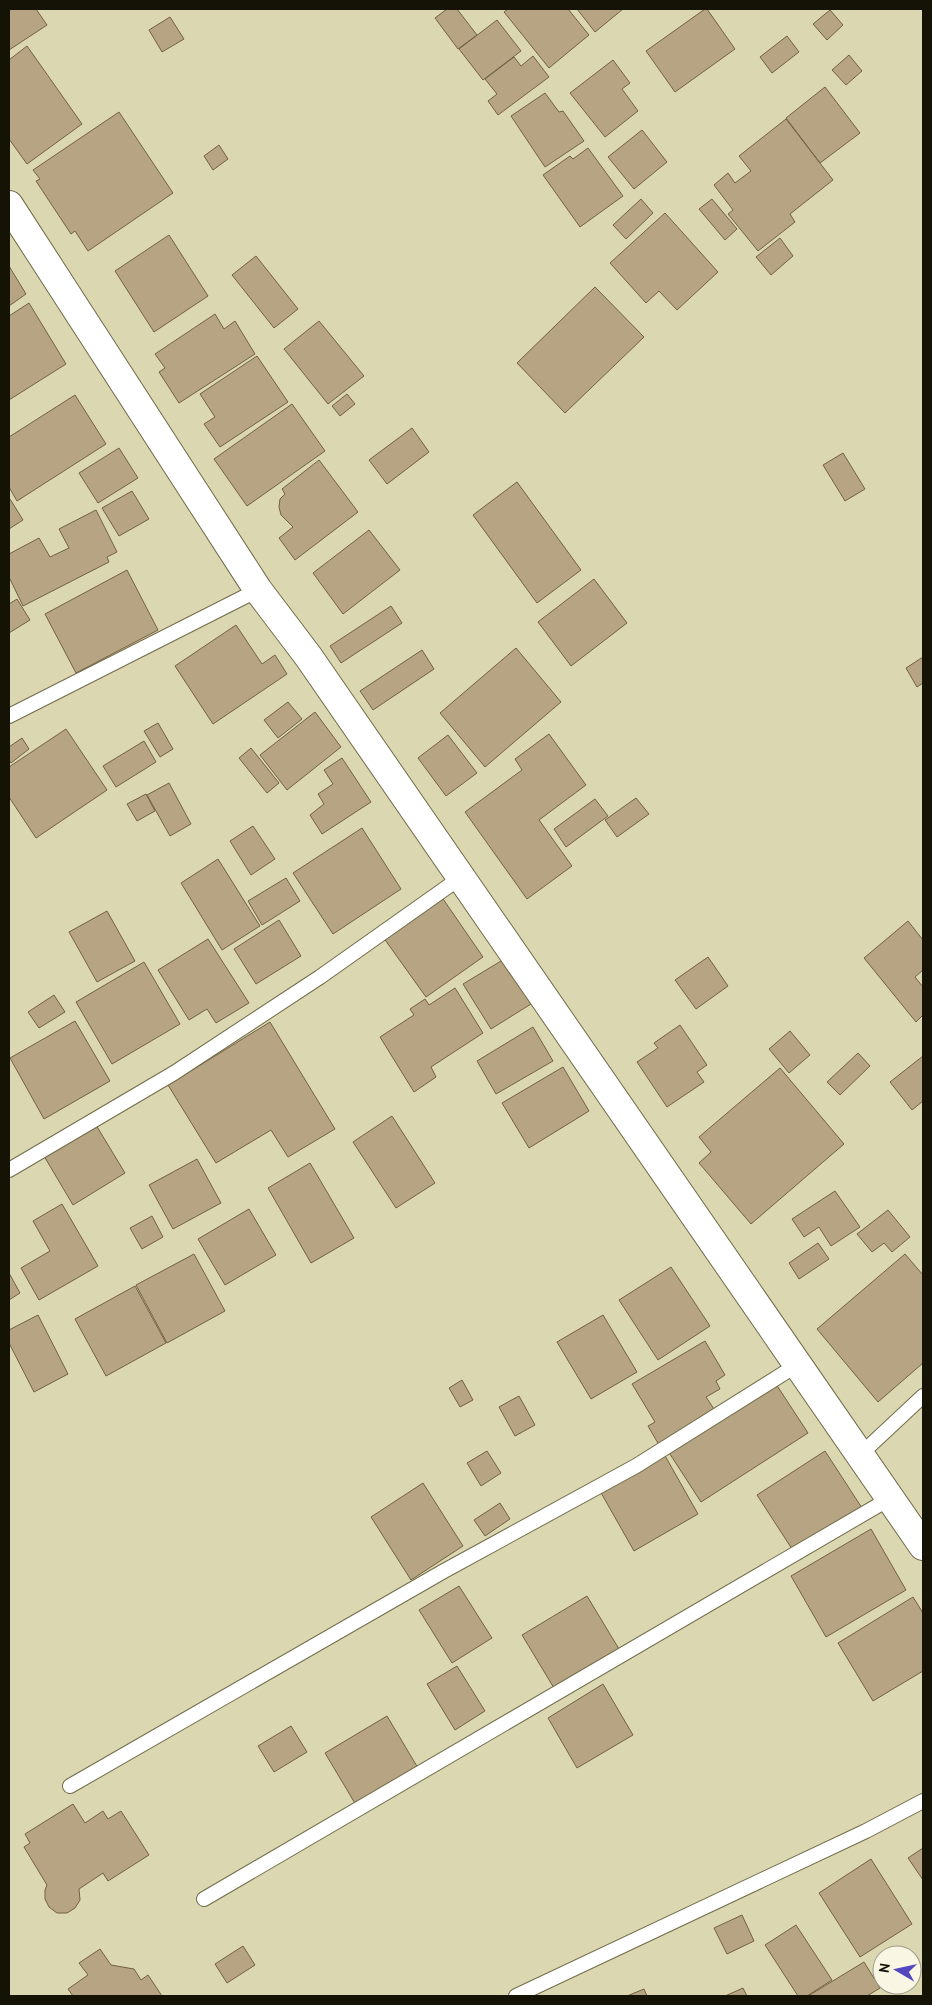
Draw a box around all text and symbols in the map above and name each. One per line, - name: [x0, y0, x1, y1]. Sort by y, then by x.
- north arrow: [872, 1945, 922, 1995]
- text: N: [875, 1962, 894, 1974]

